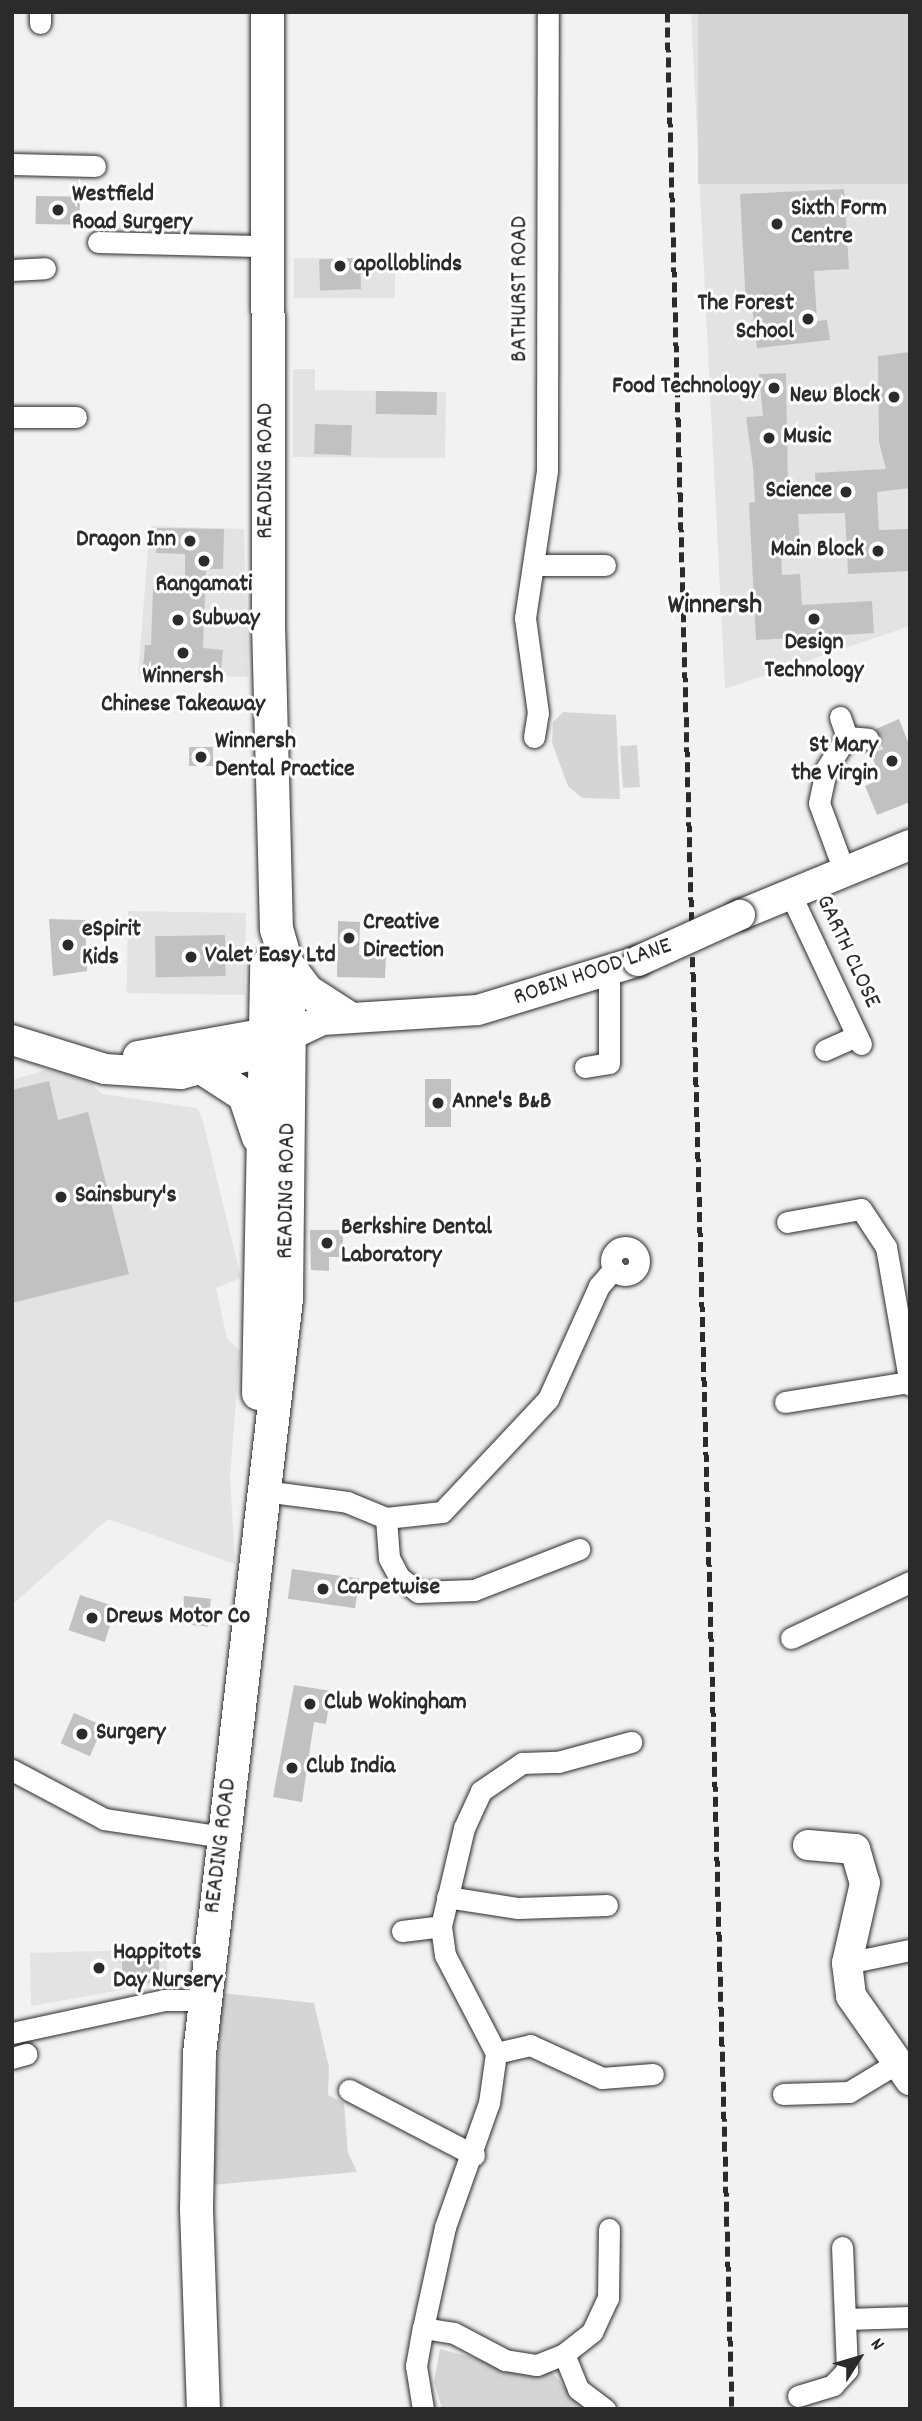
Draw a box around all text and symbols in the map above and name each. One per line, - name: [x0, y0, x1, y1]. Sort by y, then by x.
- place label: Westfield Road Surgery: [72, 182, 192, 238]
- place label: Sixth Form Centre: [791, 196, 887, 252]
- marker: Westfield Road Surgery: [50, 202, 66, 218]
- street label: BATHURST ROAD: [507, 216, 535, 362]
- marker: Sixth Form Centre: [769, 216, 785, 232]
- place label: apolloblinds: [354, 252, 462, 280]
- marker: apolloblinds: [332, 258, 348, 274]
- place label: The Forest School: [698, 291, 794, 347]
- marker: The Forest School: [800, 311, 816, 327]
- place label: Food Technology: [612, 374, 760, 402]
- marker: Food Technology: [766, 380, 782, 396]
- place label: New Block: [789, 383, 880, 411]
- marker: New Block: [886, 389, 902, 405]
- street label: READING ROAD: [253, 403, 281, 539]
- place label: Music: [783, 424, 832, 452]
- marker: Music: [761, 430, 777, 446]
- place label: Science: [766, 478, 832, 506]
- marker: Science: [838, 484, 854, 500]
- place label: Dragon Inn: [76, 527, 176, 555]
- marker: Dragon Inn: [182, 533, 198, 549]
- place label: Main Block: [770, 537, 864, 565]
- marker: Main Block: [870, 543, 886, 559]
- marker: Rangamati: [196, 553, 212, 569]
- place label: Rangamati: [156, 572, 252, 600]
- district label: Winnersh: [668, 590, 762, 624]
- place label: Subway: [192, 606, 260, 634]
- marker: Design Technology: [806, 611, 822, 627]
- marker: Subway: [170, 612, 186, 628]
- place label: Design Technology: [764, 630, 864, 686]
- marker: Winnersh Chinese Takeaway: [175, 645, 191, 661]
- place label: Winnersh Chinese Takeaway: [101, 664, 265, 720]
- place label: Winnersh Dental Practice: [215, 729, 355, 785]
- place label: St Mary the Virgin: [791, 733, 878, 789]
- marker: Winnersh Dental Practice: [193, 749, 209, 765]
- marker: St Mary the Virgin: [884, 753, 900, 769]
- street label: GARTH CLOSE: [808, 891, 886, 1013]
- place label: Creative Direction: [363, 910, 444, 966]
- place label: eSpirit Kids: [82, 917, 141, 973]
- marker: Creative Direction: [341, 930, 357, 946]
- street label: ROBIN HOOD LANE: [510, 933, 676, 1013]
- marker: eSpirit Kids: [60, 937, 76, 953]
- place label: Valet Easy Ltd: [205, 943, 336, 971]
- marker: Valet Easy Ltd: [183, 949, 199, 965]
- place label: Anne's B&B: [452, 1089, 551, 1117]
- marker: Anne's B&B: [430, 1095, 446, 1111]
- street label: READING ROAD: [272, 1123, 304, 1259]
- place label: Sainsbury's: [75, 1183, 177, 1211]
- marker: Sainsbury's: [53, 1189, 69, 1205]
- place label: Berkshire Dental Laboratory: [341, 1215, 492, 1271]
- marker: Berkshire Dental Laboratory: [319, 1235, 335, 1251]
- place label: Carpetwise: [337, 1575, 440, 1603]
- marker: Carpetwise: [315, 1581, 331, 1597]
- place label: Drews Motor Co: [106, 1604, 250, 1632]
- marker: Drews Motor Co: [84, 1610, 100, 1626]
- place label: Club Wokingham: [324, 1690, 467, 1718]
- marker: Club Wokingham: [302, 1696, 318, 1712]
- place label: Surgery: [96, 1720, 166, 1748]
- marker: Surgery: [74, 1726, 90, 1742]
- place label: Club India: [306, 1754, 395, 1782]
- marker: Club India: [284, 1760, 300, 1776]
- street label: READING ROAD: [199, 1777, 245, 1915]
- place label: Happitots Day Nursery: [113, 1940, 222, 1996]
- marker: Happitots Day Nursery: [91, 1960, 107, 1976]
- north arrow: [824, 2323, 894, 2393]
- text: N: [863, 2333, 890, 2357]

